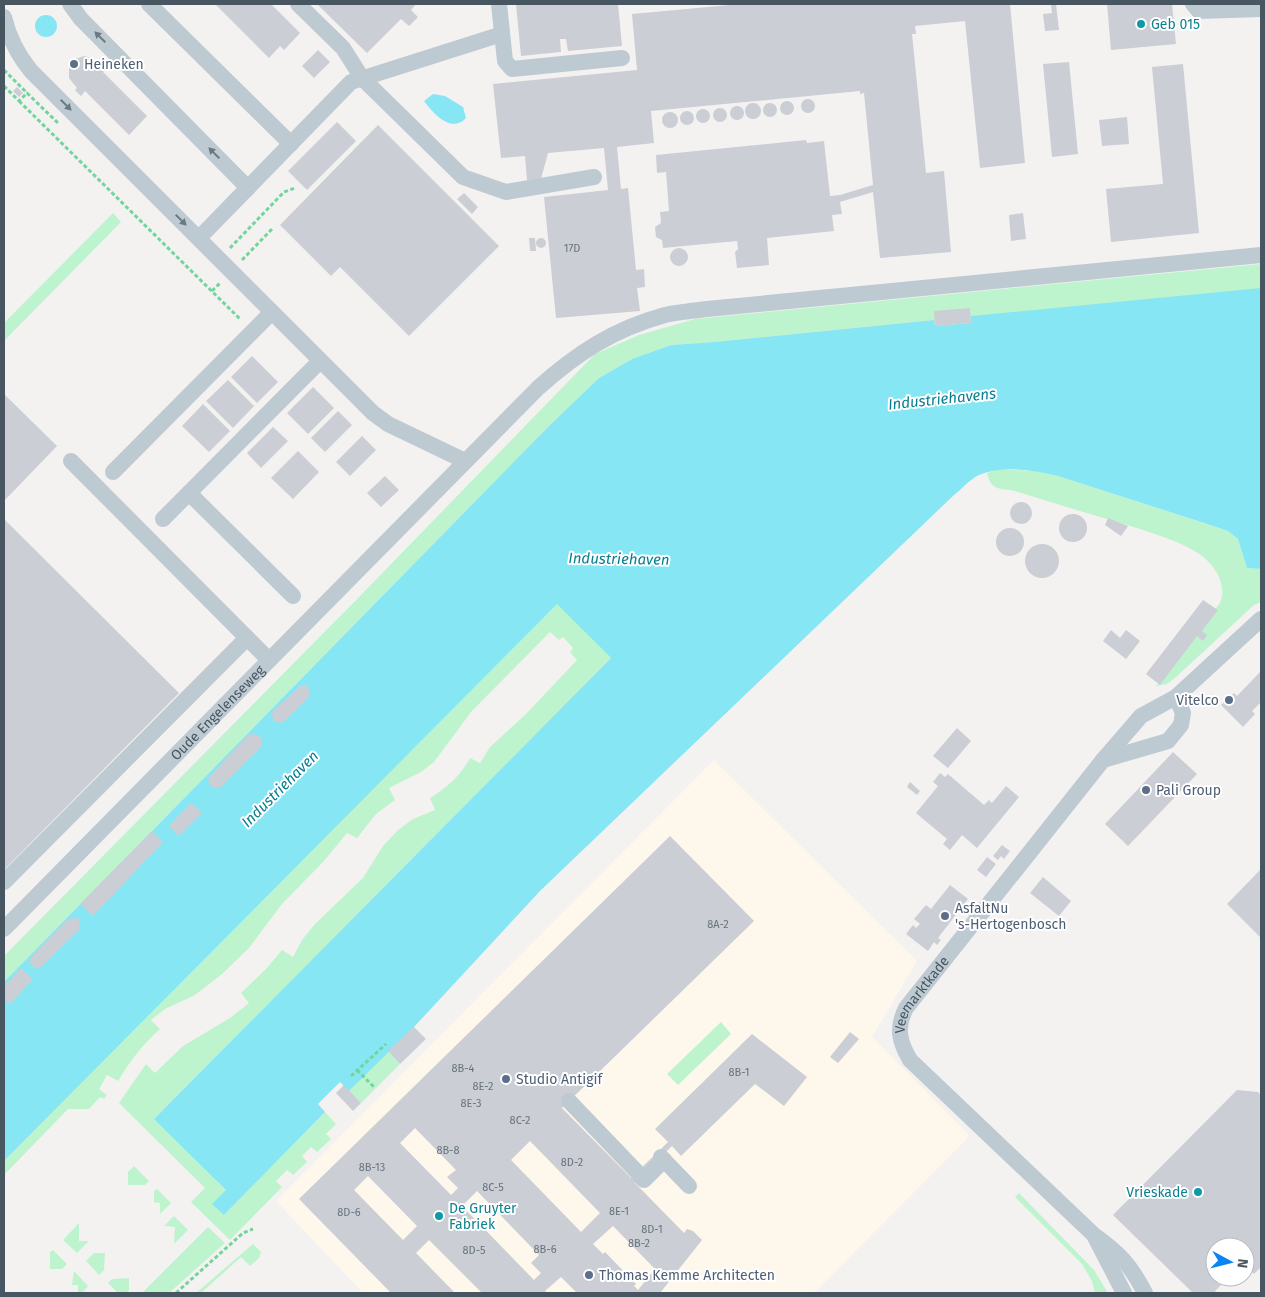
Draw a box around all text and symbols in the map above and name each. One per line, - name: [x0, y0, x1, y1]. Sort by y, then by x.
- place label: Geb 015: [1151, 16, 1200, 33]
- marker: Geb 015: [1135, 18, 1147, 30]
- one-way arrow: [94, 31, 106, 43]
- place label: Heineken: [84, 56, 144, 73]
- marker: Heineken: [68, 58, 80, 70]
- one-way arrow: [60, 99, 72, 111]
- one-way arrow: [208, 147, 220, 159]
- one-way arrow: [175, 214, 187, 226]
- house number: 17D: [564, 242, 580, 255]
- water label: Industriehavens: [887, 384, 997, 414]
- water label: Industriehaven: [568, 549, 670, 569]
- street label: Oude Engelenseweg: [167, 661, 269, 764]
- place label: Vitelco: [1176, 692, 1219, 709]
- marker: Vitelco: [1223, 694, 1235, 706]
- water label: Industriehaven: [238, 747, 322, 831]
- place label: Pali Group: [1156, 782, 1221, 799]
- marker: Pali Group: [1140, 784, 1152, 796]
- place label: AsfaltNu 's-Hertogenbosch: [955, 900, 1066, 933]
- marker: AsfaltNu 's-Hertogenbosch: [939, 910, 951, 922]
- house number: 8A-2: [707, 918, 729, 931]
- street label: Veemarktkade: [892, 953, 953, 1034]
- house number: 8B-4: [452, 1062, 475, 1075]
- house number: 8B-1: [728, 1066, 750, 1079]
- place label: Studio Antigif: [516, 1071, 603, 1088]
- marker: Studio Antigif: [500, 1073, 512, 1085]
- house number: 8E-2: [473, 1080, 493, 1093]
- house number: 8E-3: [461, 1097, 482, 1110]
- house number: 8C-2: [510, 1114, 530, 1127]
- house number: 8B-8: [436, 1144, 460, 1157]
- house number: 8D-2: [561, 1156, 583, 1169]
- house number: 8B-13: [359, 1161, 385, 1174]
- house number: 8C-5: [482, 1181, 504, 1194]
- place label: Vrieskade: [1126, 1184, 1188, 1201]
- marker: Vrieskade: [1192, 1186, 1204, 1198]
- place label: De Gruyter Fabriek: [449, 1200, 517, 1233]
- house number: 8E-1: [609, 1205, 629, 1218]
- house number: 8D-6: [337, 1206, 361, 1219]
- marker: De Gruyter Fabriek: [433, 1210, 445, 1222]
- house number: 8D-1: [641, 1223, 663, 1236]
- house number: 8B-2: [628, 1237, 650, 1250]
- north arrow: [1205, 1237, 1255, 1287]
- house number: 8B-6: [533, 1243, 557, 1256]
- house number: 8D-5: [463, 1244, 486, 1257]
- text: N: [1233, 1258, 1251, 1269]
- place label: Thomas Kemme Architecten: [599, 1267, 775, 1284]
- marker: Thomas Kemme Architecten: [583, 1269, 595, 1281]

